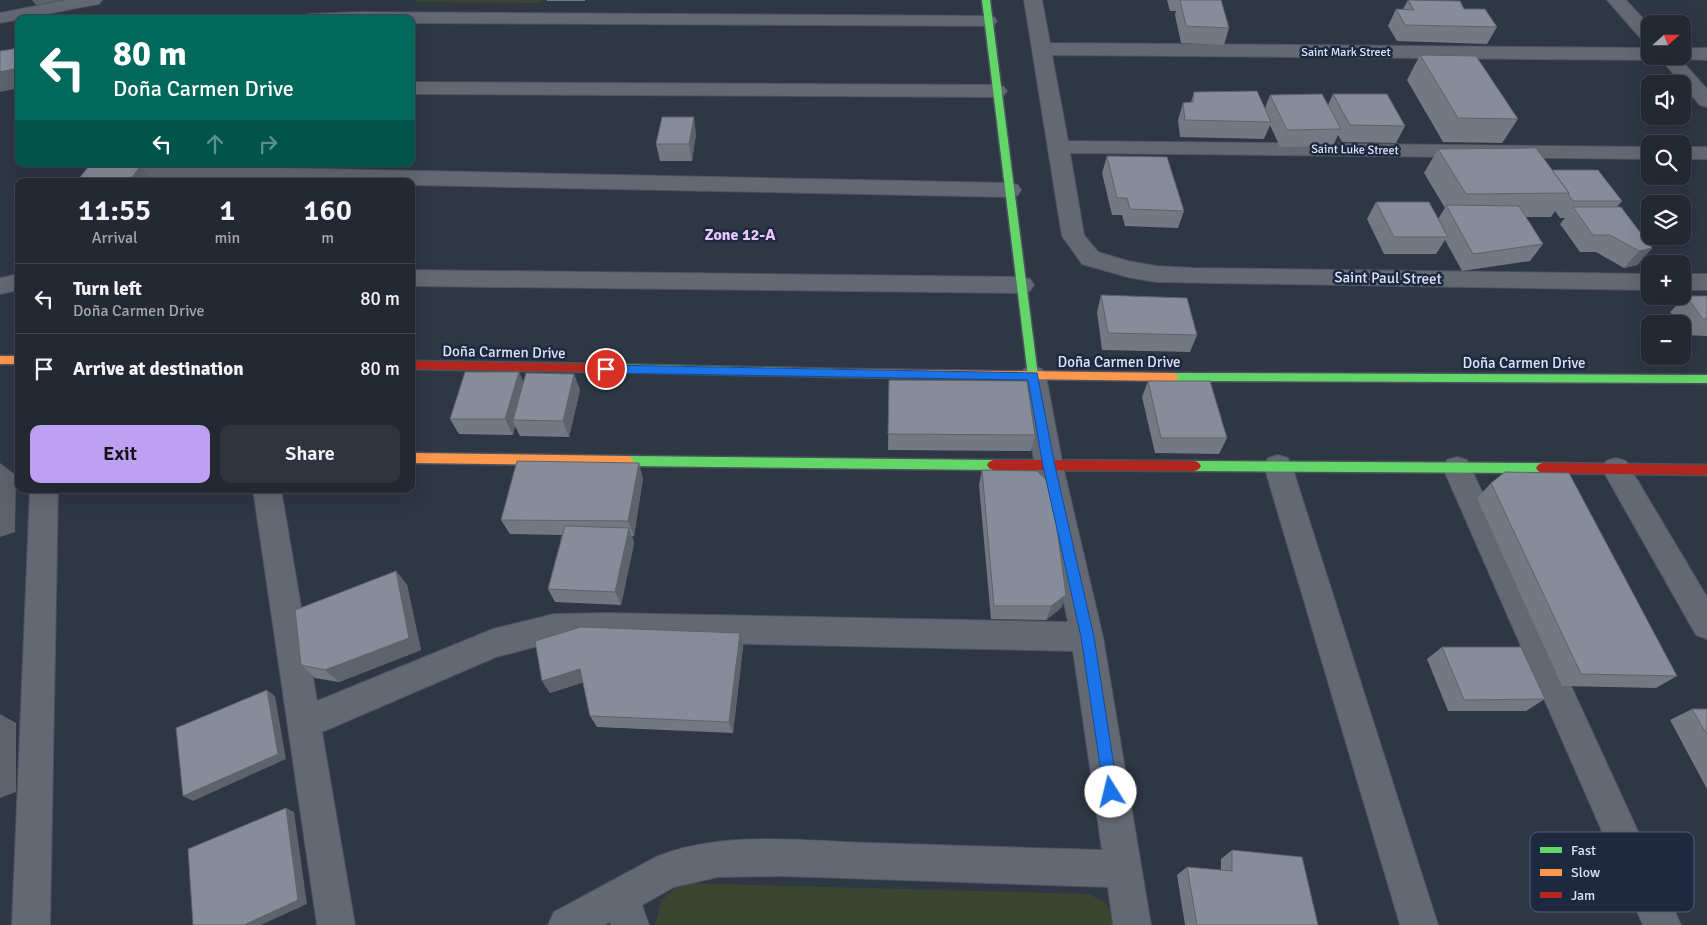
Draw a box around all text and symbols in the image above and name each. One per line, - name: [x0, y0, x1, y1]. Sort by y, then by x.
- north arrow: [1641, 15, 1691, 65]
- map controls: [1641, 15, 1691, 365]
- text: 80 m: [113, 32, 187, 75]
- icon: left: [30, 35, 95, 100]
- street label: Saint Mark Street: [1301, 45, 1391, 60]
- text: Doña Carmen Drive: [113, 75, 294, 102]
- button: sound: [1641, 75, 1691, 125]
- icon: left: [148, 130, 176, 158]
- icon: ahead: [201, 130, 229, 158]
- icon: right: [254, 130, 282, 158]
- button: search: [1641, 135, 1691, 185]
- street label: Saint Luke Street: [1311, 142, 1399, 158]
- text: 11:55: [78, 192, 151, 229]
- text: 1: [219, 192, 235, 229]
- text: 160: [303, 192, 352, 229]
- button: layers: [1641, 195, 1691, 245]
- district label: Zone 12-A: [704, 225, 776, 245]
- text: Arrival: [92, 228, 138, 248]
- text: min: [214, 228, 240, 248]
- text: m: [321, 228, 334, 248]
- button: +: [1641, 255, 1691, 305]
- street label: Saint Paul Street: [1334, 268, 1442, 288]
- text: Turn left: [73, 277, 142, 301]
- icon: left: [30, 285, 58, 313]
- text: 80 m: [360, 287, 400, 311]
- text: Doña Carmen Drive: [73, 301, 204, 321]
- button: −: [1641, 315, 1691, 365]
- street label: Doña Carmen Drive: [442, 342, 566, 362]
- pin: [585, 348, 627, 390]
- street label: Doña Carmen Drive: [1057, 353, 1181, 371]
- street label: Doña Carmen Drive: [1462, 354, 1586, 372]
- icon: arrive: [30, 355, 58, 383]
- icon: arrive: [592, 355, 620, 383]
- text: Arrive at destination: [73, 357, 244, 381]
- text: 80 m: [360, 357, 400, 381]
- button: Exit: [30, 425, 210, 483]
- button: Share: [220, 425, 400, 483]
- position arrow: [1084, 765, 1136, 817]
- legend: [1530, 832, 1694, 912]
- text: Fast: [1571, 842, 1596, 859]
- text: Slow: [1571, 864, 1600, 881]
- text: Jam: [1571, 887, 1595, 904]

